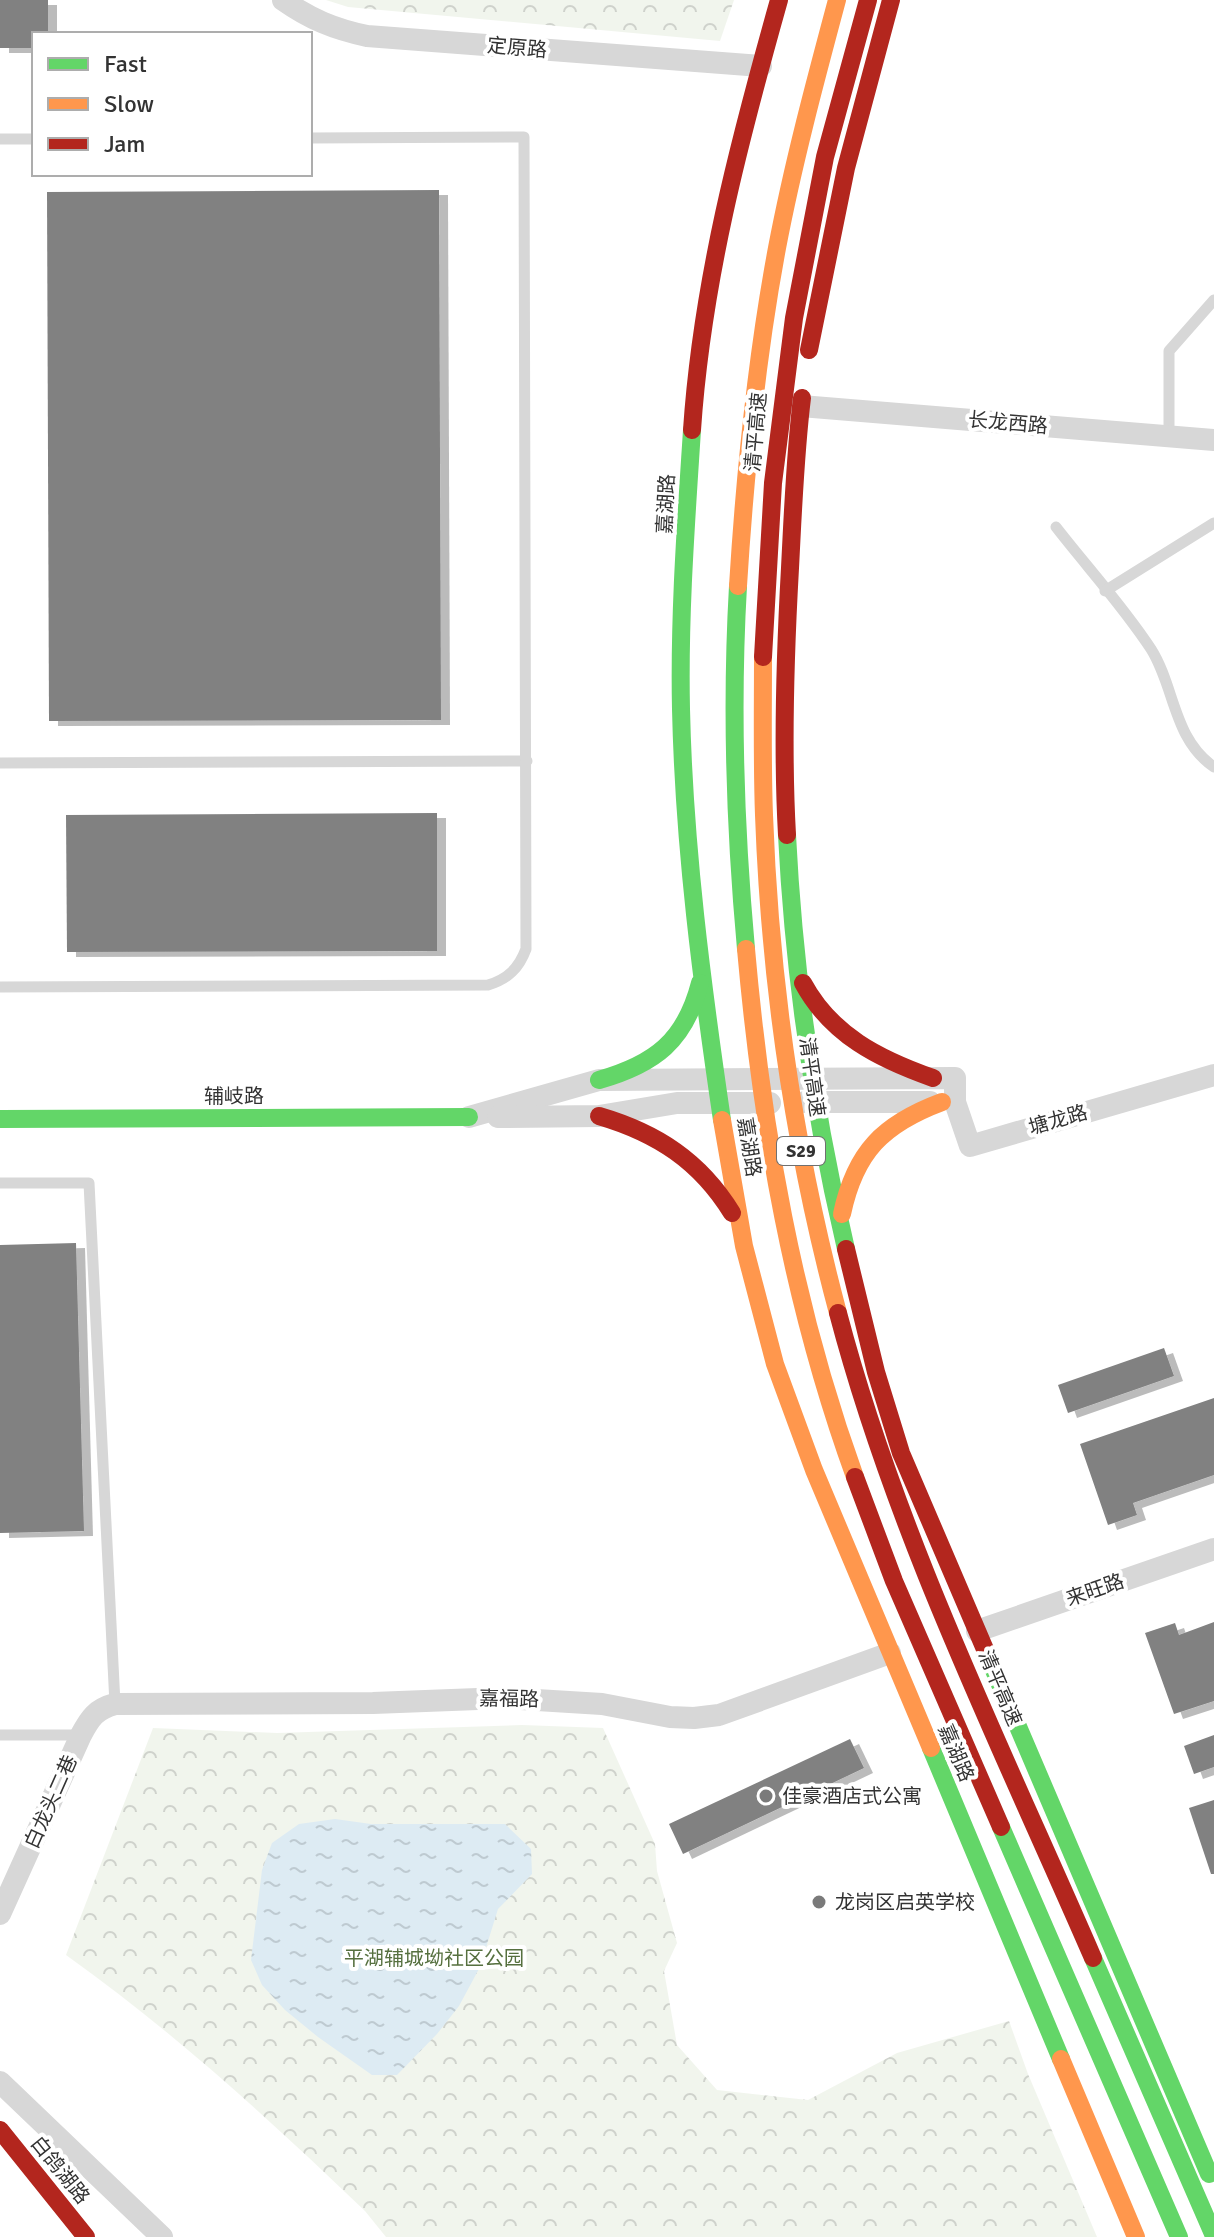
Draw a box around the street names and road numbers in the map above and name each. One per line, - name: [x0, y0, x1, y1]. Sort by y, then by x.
- street label: 定原路: [486, 33, 548, 63]
- street label: 清平高速: [740, 391, 772, 473]
- street label: 长龙西路: [967, 407, 1049, 439]
- street label: 嘉湖路: [652, 473, 680, 535]
- street label: 清平高速: [794, 1036, 830, 1118]
- street label: 辅岐路: [204, 1084, 264, 1109]
- street label: 塘龙路: [1026, 1100, 1090, 1140]
- street label: 嘉湖路: [732, 1115, 766, 1179]
- road number: S29: [777, 1137, 825, 1165]
- street label: 来旺路: [1063, 1568, 1127, 1612]
- street label: 清平高速: [973, 1646, 1027, 1730]
- street label: 嘉福路: [479, 1686, 539, 1712]
- street label: 嘉湖路: [933, 1721, 979, 1785]
- street label: 白龙头二巷: [19, 1751, 83, 1853]
- street label: 白鸽湖路: [25, 2131, 95, 2209]

